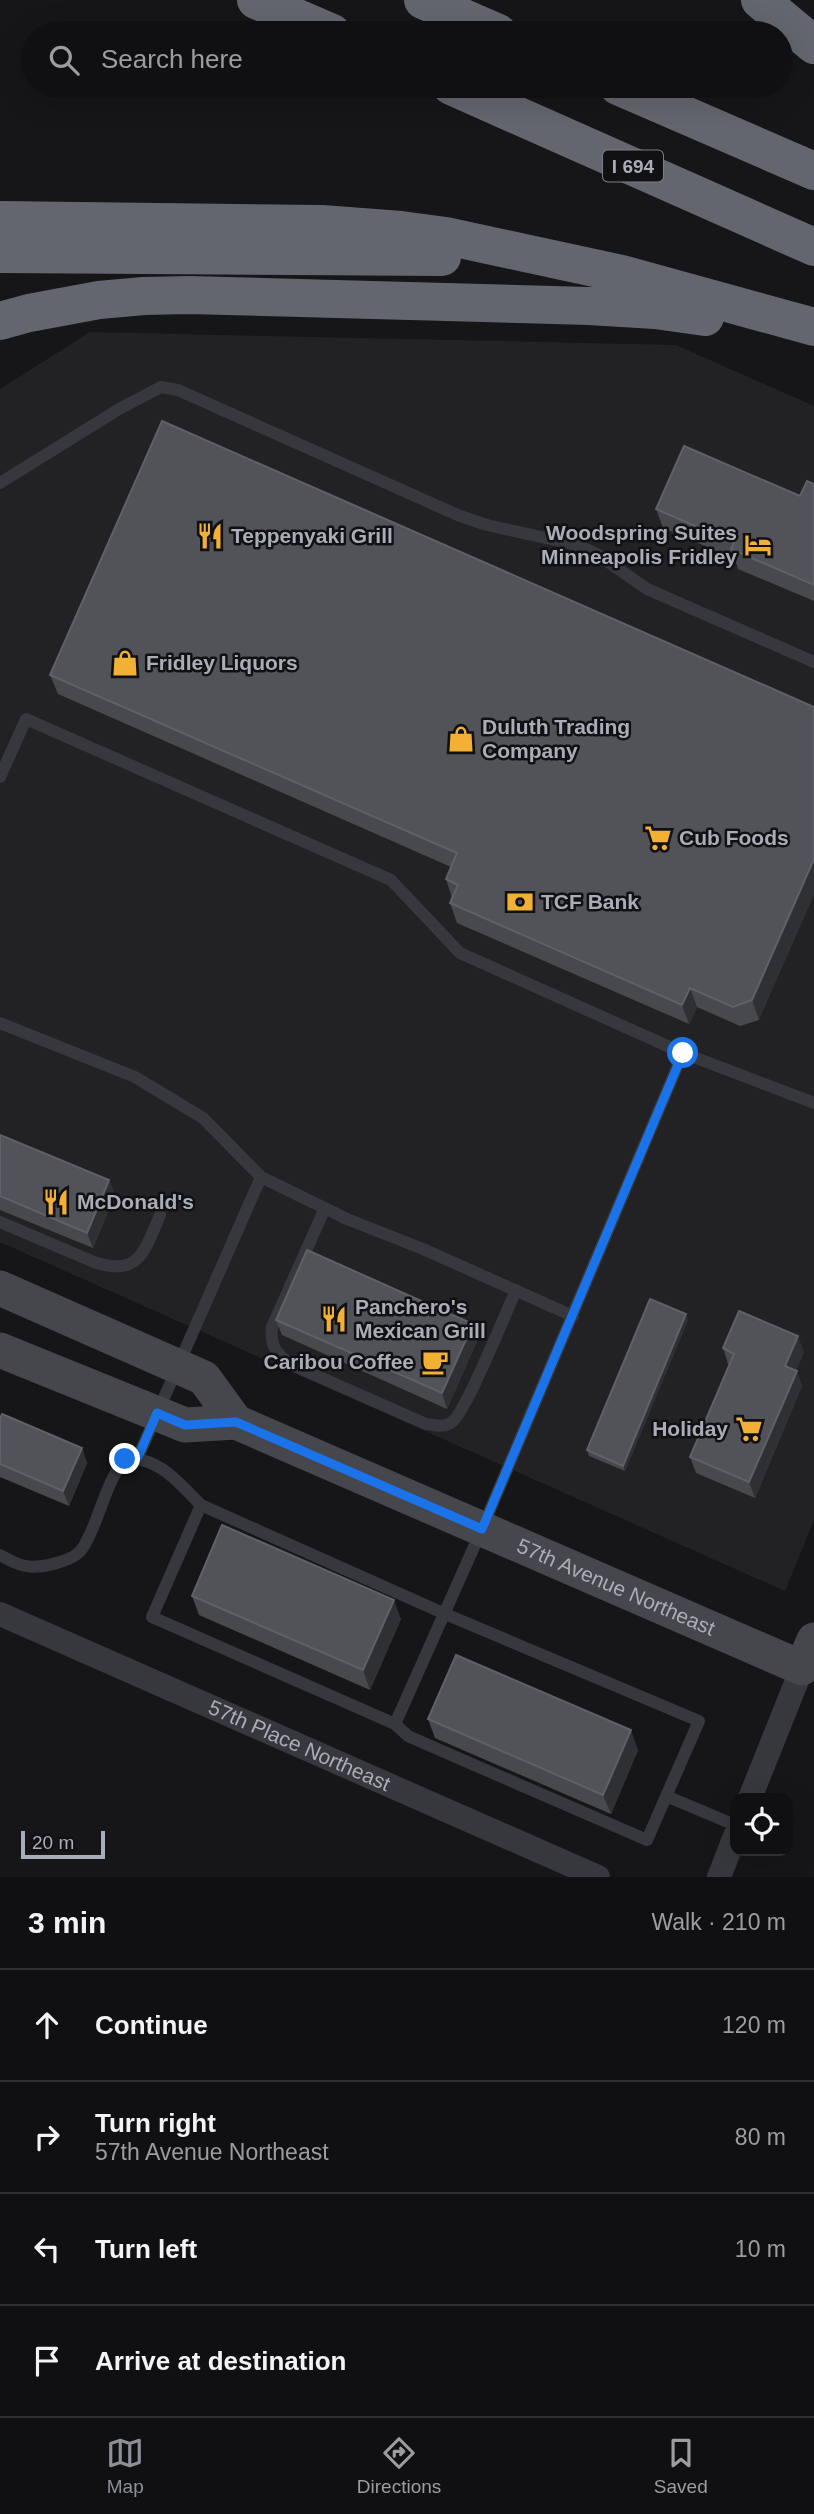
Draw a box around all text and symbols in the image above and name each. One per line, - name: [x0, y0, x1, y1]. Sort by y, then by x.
- search box: [21, 21, 793, 98]
- icon: search: [45, 41, 83, 79]
- text: Search here: [101, 44, 243, 74]
- road number: I 694: [603, 150, 663, 182]
- restaurant icon: Teppenyaki Grill: [195, 521, 225, 551]
- place label: Woodspring Suites Minneapolis Fridley: [541, 521, 737, 568]
- place label: Teppenyaki Grill: [231, 524, 393, 547]
- hotel icon: Woodspring Suites Minneapolis Fridley: [743, 530, 773, 560]
- shop icon: Fridley Liquors: [110, 648, 140, 678]
- place label: Fridley Liquors: [146, 651, 298, 674]
- place label: Duluth Trading Company: [482, 715, 630, 762]
- shop icon: Duluth Trading Company: [446, 724, 476, 754]
- supermarket icon: Cub Foods: [643, 823, 673, 853]
- place label: Cub Foods: [679, 826, 789, 849]
- bank icon: TCF Bank: [505, 887, 535, 917]
- place label: TCF Bank: [541, 890, 639, 913]
- route start: [667, 1037, 698, 1068]
- restaurant icon: McDonald's: [41, 1187, 71, 1217]
- place label: McDonald's: [77, 1190, 194, 1213]
- place label: Panchero's Mexican Grill: [355, 1295, 486, 1342]
- restaurant icon: Panchero's Mexican Grill: [319, 1304, 349, 1334]
- cafe icon: Caribou Coffee: [420, 1347, 450, 1377]
- place label: Caribou Coffee: [263, 1350, 414, 1373]
- supermarket icon: Holiday: [734, 1414, 764, 1444]
- place label: Holiday: [652, 1417, 728, 1440]
- route end: [109, 1443, 140, 1474]
- street label: 57th Avenue Northeast: [514, 1534, 719, 1640]
- street label: 57th Place Northeast: [205, 1695, 394, 1795]
- map controls: [730, 1793, 793, 1856]
- button: locate: [730, 1793, 793, 1856]
- scale bar: [21, 1828, 105, 1860]
- text: 20 m: [32, 1832, 74, 1853]
- text: 3 min: [28, 1906, 106, 1939]
- text: Walk · 210 m: [651, 1909, 786, 1935]
- icon: ahead: [28, 2006, 66, 2044]
- text: Continue: [95, 2010, 208, 2040]
- text: 120 m: [722, 2012, 786, 2038]
- text: Turn right: [95, 2108, 216, 2138]
- icon: right: [28, 2118, 66, 2156]
- text: 80 m: [735, 2124, 786, 2150]
- text: 57th Avenue Northeast: [95, 2139, 329, 2165]
- icon: left: [28, 2230, 66, 2268]
- text: Turn left: [95, 2234, 197, 2264]
- text: 10 m: [735, 2236, 786, 2262]
- icon: arrive: [28, 2342, 66, 2380]
- text: Arrive at destination: [95, 2346, 346, 2376]
- tab: Map: [106, 2434, 144, 2498]
- tab: Directions: [357, 2434, 441, 2498]
- tab: Saved: [654, 2434, 708, 2498]

